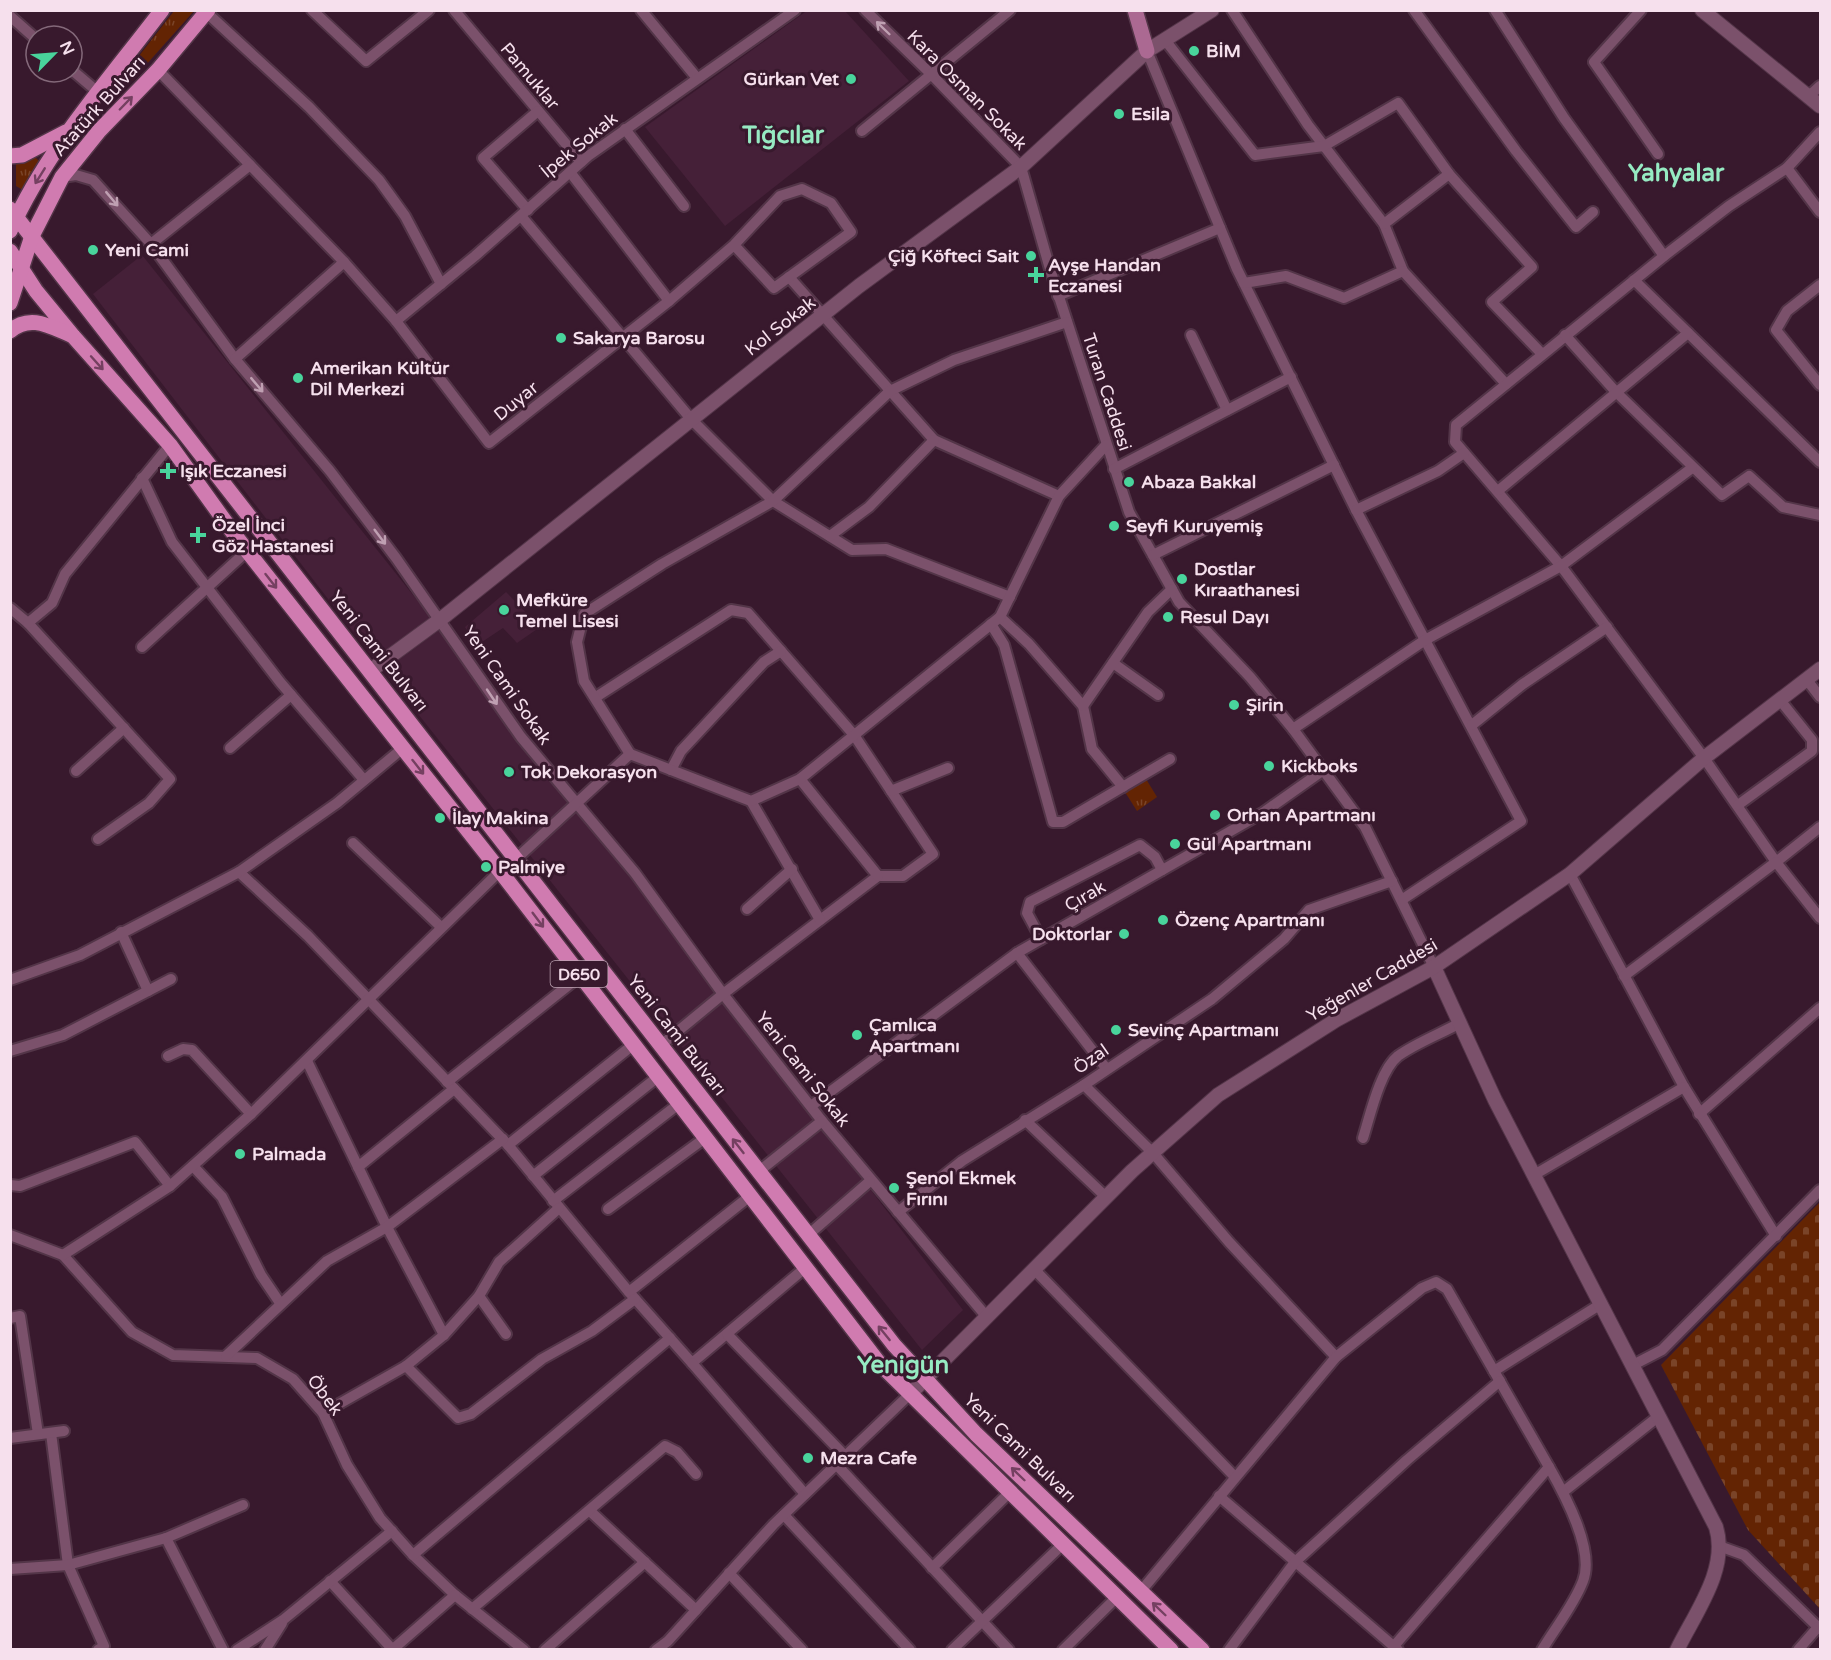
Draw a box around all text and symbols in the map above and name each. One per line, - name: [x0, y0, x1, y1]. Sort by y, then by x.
- one-way arrow: [876, 21, 891, 35]
- north arrow: [24, 24, 84, 84]
- street label: Kara Osman Sokak: [902, 25, 1032, 155]
- text: N: [55, 38, 78, 58]
- street label: Pamuklar: [496, 38, 564, 114]
- place label: BİM: [1206, 40, 1241, 62]
- marker: BİM: [1187, 44, 1201, 58]
- street label: Atatürk Bulvarı: [48, 51, 150, 161]
- place label: Gürkan Vet: [744, 68, 839, 90]
- marker: Gürkan Vet: [844, 72, 858, 86]
- one-way arrow: [118, 96, 133, 111]
- place label: Esila: [1131, 103, 1170, 125]
- street label: İpek Sokak: [536, 107, 622, 183]
- marker: Esila: [1112, 107, 1126, 121]
- district label: Tığcılar: [741, 121, 825, 150]
- district label: Yahyalar: [1628, 159, 1725, 188]
- one-way arrow: [34, 167, 46, 184]
- one-way arrow: [105, 191, 118, 207]
- place label: Yeni Cami: [105, 239, 189, 261]
- marker: Yeni Cami: [86, 243, 100, 257]
- place label: Çiğ Köfteci Sait: [888, 245, 1019, 267]
- marker: Çiğ Köfteci Sait: [1024, 249, 1038, 263]
- place label: Ayşe Handan Eczanesi: [1048, 254, 1161, 297]
- marker: Ayşe Handan Eczanesi: [1029, 268, 1043, 282]
- street label: Kol Sokak: [740, 291, 820, 360]
- place label: Sakarya Barosu: [573, 327, 705, 349]
- marker: Sakarya Barosu: [554, 331, 568, 345]
- street label: Turan Caddesi: [1078, 331, 1136, 453]
- one-way arrow: [90, 356, 104, 371]
- place label: Amerikan Kültür Dil Merkezi: [310, 357, 450, 400]
- marker: Amerikan Kültür Dil Merkezi: [291, 371, 305, 385]
- street label: Duyar: [489, 376, 543, 426]
- one-way arrow: [251, 377, 264, 393]
- place label: Işık Eczanesi: [180, 460, 287, 482]
- marker: Işık Eczanesi: [161, 464, 175, 478]
- place label: Abaza Bakkal: [1141, 471, 1256, 493]
- marker: Abaza Bakkal: [1122, 475, 1136, 489]
- place label: Özel İnci Göz Hastanesi: [212, 514, 334, 557]
- place label: Seyfi Kuruyemiş: [1126, 515, 1264, 537]
- marker: Seyfi Kuruyemiş: [1107, 519, 1121, 533]
- marker: Özel İnci Göz Hastanesi: [189, 526, 207, 544]
- one-way arrow: [373, 529, 386, 545]
- place label: Dostlar Kıraathanesi: [1194, 558, 1300, 601]
- one-way arrow: [264, 572, 277, 588]
- marker: Dostlar Kıraathanesi: [1175, 572, 1189, 586]
- street label: Yeni Cami Bulvarı: [325, 586, 433, 716]
- place label: Mefküre Temel Lisesi: [515, 589, 619, 632]
- marker: Mefküre Temel Lisesi: [497, 603, 511, 617]
- place label: Resul Dayı: [1180, 606, 1269, 628]
- marker: Resul Dayı: [1161, 610, 1175, 624]
- street label: Yeni Cami Sokak: [458, 621, 556, 749]
- one-way arrow: [486, 688, 498, 704]
- place label: Şirin: [1246, 694, 1284, 716]
- marker: Şirin: [1227, 698, 1241, 712]
- place label: Kickboks: [1281, 755, 1358, 777]
- one-way arrow: [411, 758, 424, 774]
- marker: Kickboks: [1262, 759, 1276, 773]
- place label: Tok Dekorasyon: [520, 761, 657, 783]
- marker: Tok Dekorasyon: [502, 765, 516, 779]
- place label: Orhan Apartmanı: [1227, 804, 1376, 826]
- place label: İlay Makina: [452, 807, 549, 829]
- marker: Orhan Apartmanı: [1208, 808, 1222, 822]
- marker: İlay Makina: [433, 811, 447, 825]
- place label: Gül Apartmanı: [1187, 833, 1311, 855]
- marker: Gül Apartmanı: [1168, 837, 1182, 851]
- place label: Palmiye: [498, 856, 565, 878]
- marker: Palmiye: [479, 860, 493, 874]
- street label: Çırak: [1061, 875, 1110, 916]
- place label: Özenç Apartmanı: [1175, 909, 1325, 931]
- one-way arrow: [531, 912, 544, 928]
- marker: Özenç Apartmanı: [1156, 913, 1170, 927]
- place label: Doktorlar: [1032, 923, 1113, 945]
- marker: Doktorlar: [1117, 927, 1131, 941]
- street label: Yeğenler Caddesi: [1303, 934, 1441, 1026]
- road number: D650: [550, 961, 608, 987]
- street label: Yeni Cami Bulvarı: [623, 970, 731, 1100]
- street label: Yeni Cami Sokak: [751, 1007, 855, 1131]
- place label: Çamlıca Apartmanı: [869, 1014, 960, 1057]
- place label: Sevinç Apartmanı: [1128, 1019, 1279, 1041]
- marker: Sevinç Apartmanı: [1109, 1023, 1123, 1037]
- marker: Çamlıca Apartmanı: [850, 1028, 864, 1042]
- street label: Özal: [1069, 1039, 1113, 1079]
- one-way arrow: [732, 1139, 745, 1155]
- place label: Palmada: [252, 1143, 326, 1165]
- marker: Palmada: [233, 1147, 247, 1161]
- place label: Şenol Ekmek Fırını: [906, 1167, 1016, 1210]
- marker: Şenol Ekmek Fırını: [887, 1181, 901, 1195]
- one-way arrow: [878, 1325, 891, 1341]
- district label: Yenigün: [857, 1351, 949, 1380]
- street label: Öbek: [302, 1370, 348, 1420]
- street label: Yeni Cami Bulvarı: [959, 1389, 1081, 1507]
- place label: Mezra Cafe: [820, 1447, 917, 1469]
- marker: Mezra Cafe: [801, 1451, 815, 1465]
- one-way arrow: [1011, 1467, 1026, 1482]
- one-way arrow: [1152, 1602, 1167, 1616]

